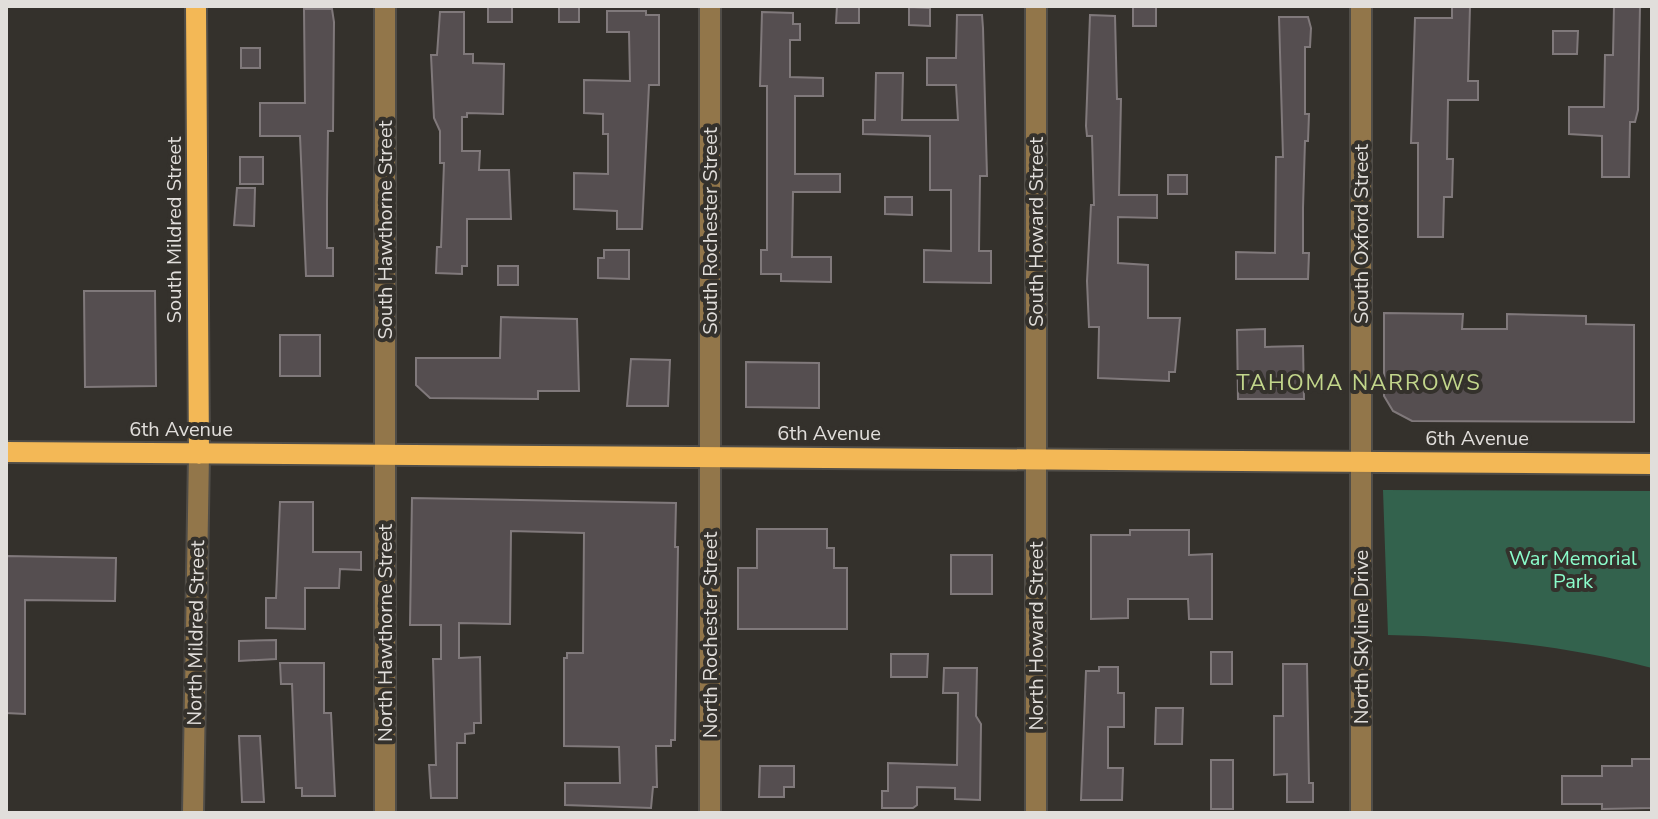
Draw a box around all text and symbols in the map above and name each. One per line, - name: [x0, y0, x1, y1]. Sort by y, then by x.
- street label: South Hawthorne Street: [372, 119, 399, 340]
- street label: South Rochester Street: [697, 126, 724, 335]
- street label: South Mildred Street: [161, 136, 188, 323]
- street label: South Howard Street: [1023, 136, 1050, 327]
- street label: South Oxford Street: [1348, 143, 1375, 324]
- district label: TAHOMA NARROWS: [1236, 368, 1482, 398]
- street label: 6th Avenue: [129, 416, 233, 443]
- street label: 6th Avenue: [777, 420, 881, 447]
- street label: 6th Avenue: [1425, 425, 1529, 452]
- street label: North Hawthorne Street: [372, 523, 399, 742]
- street label: North Rochester Street: [697, 531, 724, 738]
- street label: North Mildred Street: [181, 539, 211, 726]
- street label: North Howard Street: [1023, 541, 1050, 730]
- park label: War Memorial Park: [1509, 545, 1637, 595]
- street label: North Skyline Drive: [1348, 550, 1375, 724]

